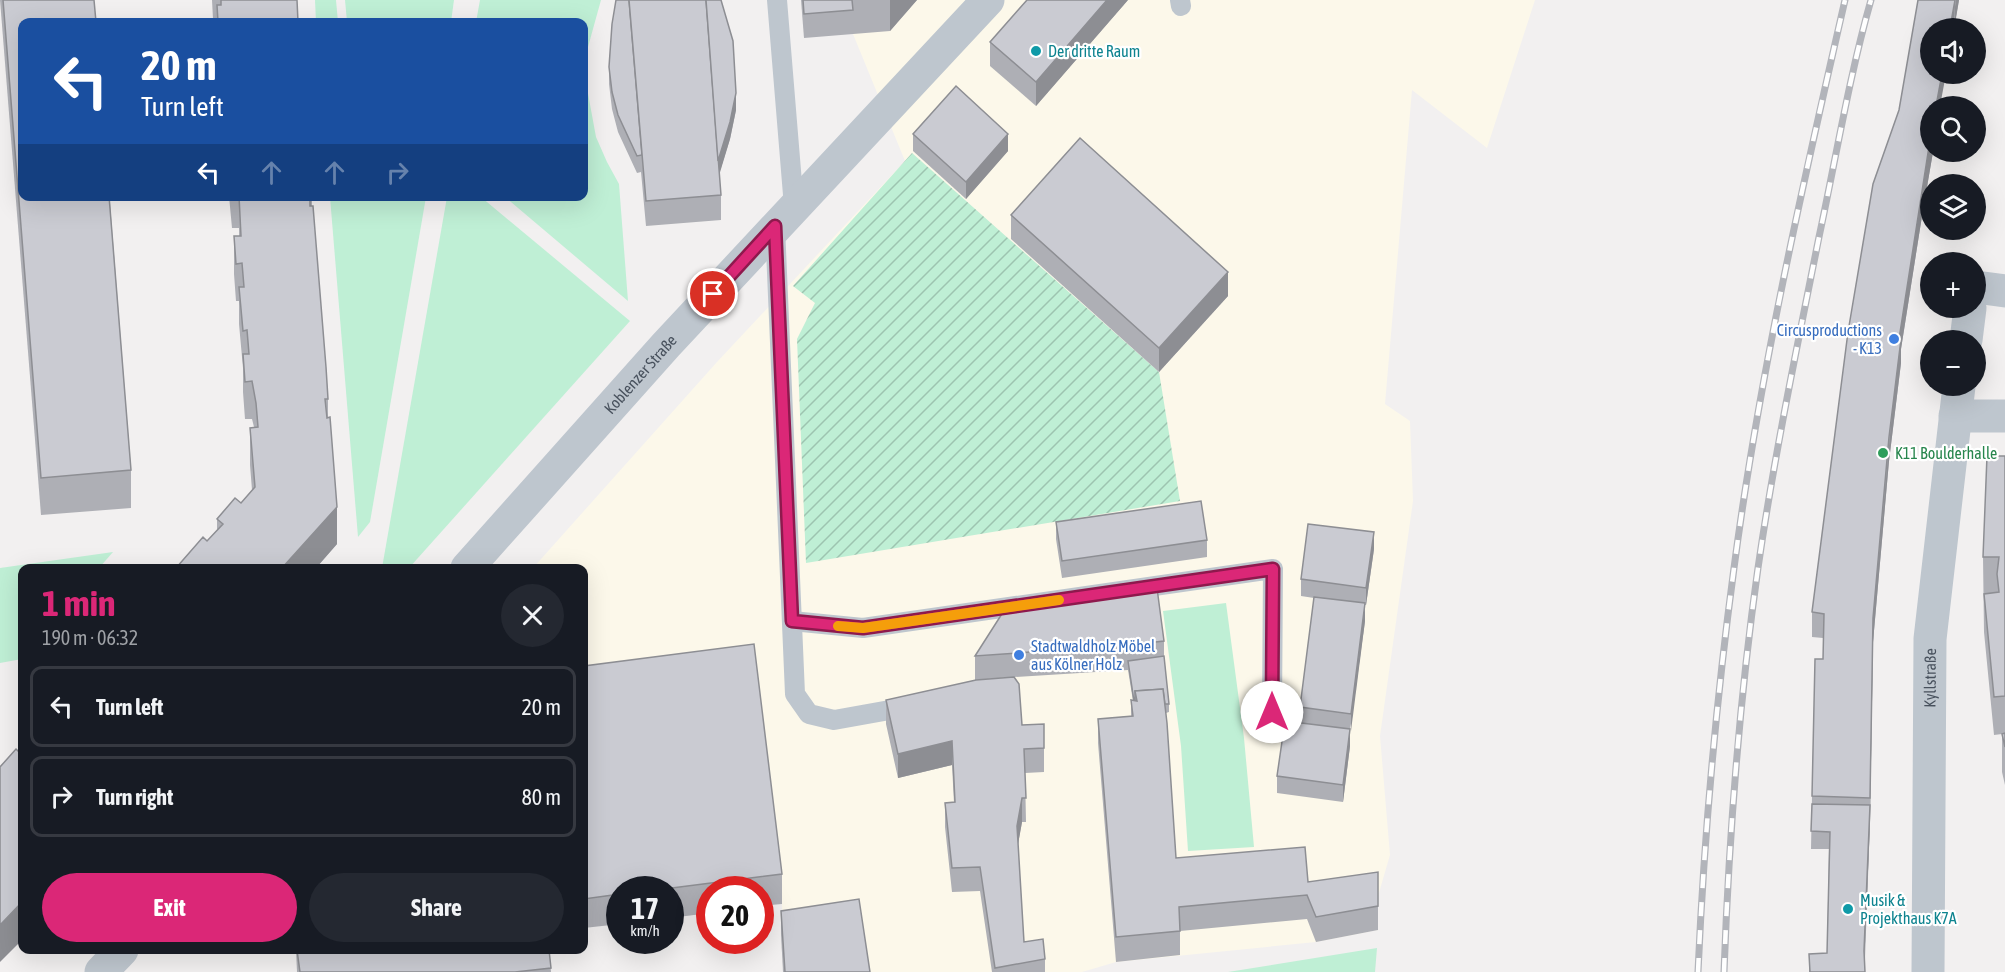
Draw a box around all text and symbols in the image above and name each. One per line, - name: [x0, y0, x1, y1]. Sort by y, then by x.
- map controls: [1920, 18, 1986, 396]
- button: sound: [1920, 18, 1986, 84]
- text: 20 m: [141, 41, 216, 89]
- icon: left: [42, 42, 120, 120]
- place label: Der dritte Raum: [1048, 42, 1140, 60]
- marker: Der dritte Raum: [1029, 44, 1043, 58]
- text: Turn left: [141, 91, 224, 122]
- button: search: [1920, 96, 1986, 162]
- icon: left: [192, 156, 225, 189]
- icon: ahead: [255, 156, 288, 189]
- icon: ahead: [318, 156, 351, 189]
- icon: right: [381, 156, 414, 189]
- button: layers: [1920, 174, 1986, 240]
- button: +: [1920, 252, 1986, 318]
- pin: [687, 268, 738, 319]
- icon: arrive: [696, 277, 729, 310]
- place label: Circusproductions - K13: [1777, 321, 1882, 357]
- button: −: [1920, 330, 1986, 396]
- street label: Koblenzer Straße: [600, 331, 680, 417]
- marker: Circusproductions - K13: [1887, 332, 1901, 346]
- place label: K11 Boulderhalle: [1895, 444, 1997, 462]
- marker: K11 Boulderhalle: [1876, 446, 1890, 460]
- text: 1 min: [42, 582, 116, 624]
- button: close: [501, 584, 564, 647]
- text: 190 m · 06:32: [42, 626, 138, 649]
- place label: Stadtwaldholz Möbel aus Kölner Holz: [1031, 637, 1156, 673]
- marker: Stadtwaldholz Möbel aus Kölner Holz: [1012, 648, 1026, 662]
- street label: Kyllstraße: [1921, 648, 1940, 708]
- position arrow: [1240, 680, 1304, 744]
- icon: left: [45, 690, 78, 723]
- text: Turn left: [96, 694, 163, 720]
- text: 20 m: [521, 694, 561, 720]
- icon: right: [45, 780, 78, 813]
- text: Turn right: [96, 784, 173, 810]
- text: 80 m: [521, 784, 561, 810]
- button: Exit: [42, 873, 297, 942]
- button: Share: [309, 873, 564, 942]
- speed limit sign: 20: [696, 876, 774, 954]
- text: 17: [631, 891, 659, 925]
- place label: Musik & Projekthaus K7A: [1860, 891, 1957, 928]
- marker: Musik & Projekthaus K7A: [1841, 902, 1855, 916]
- text: km/h: [630, 922, 660, 939]

